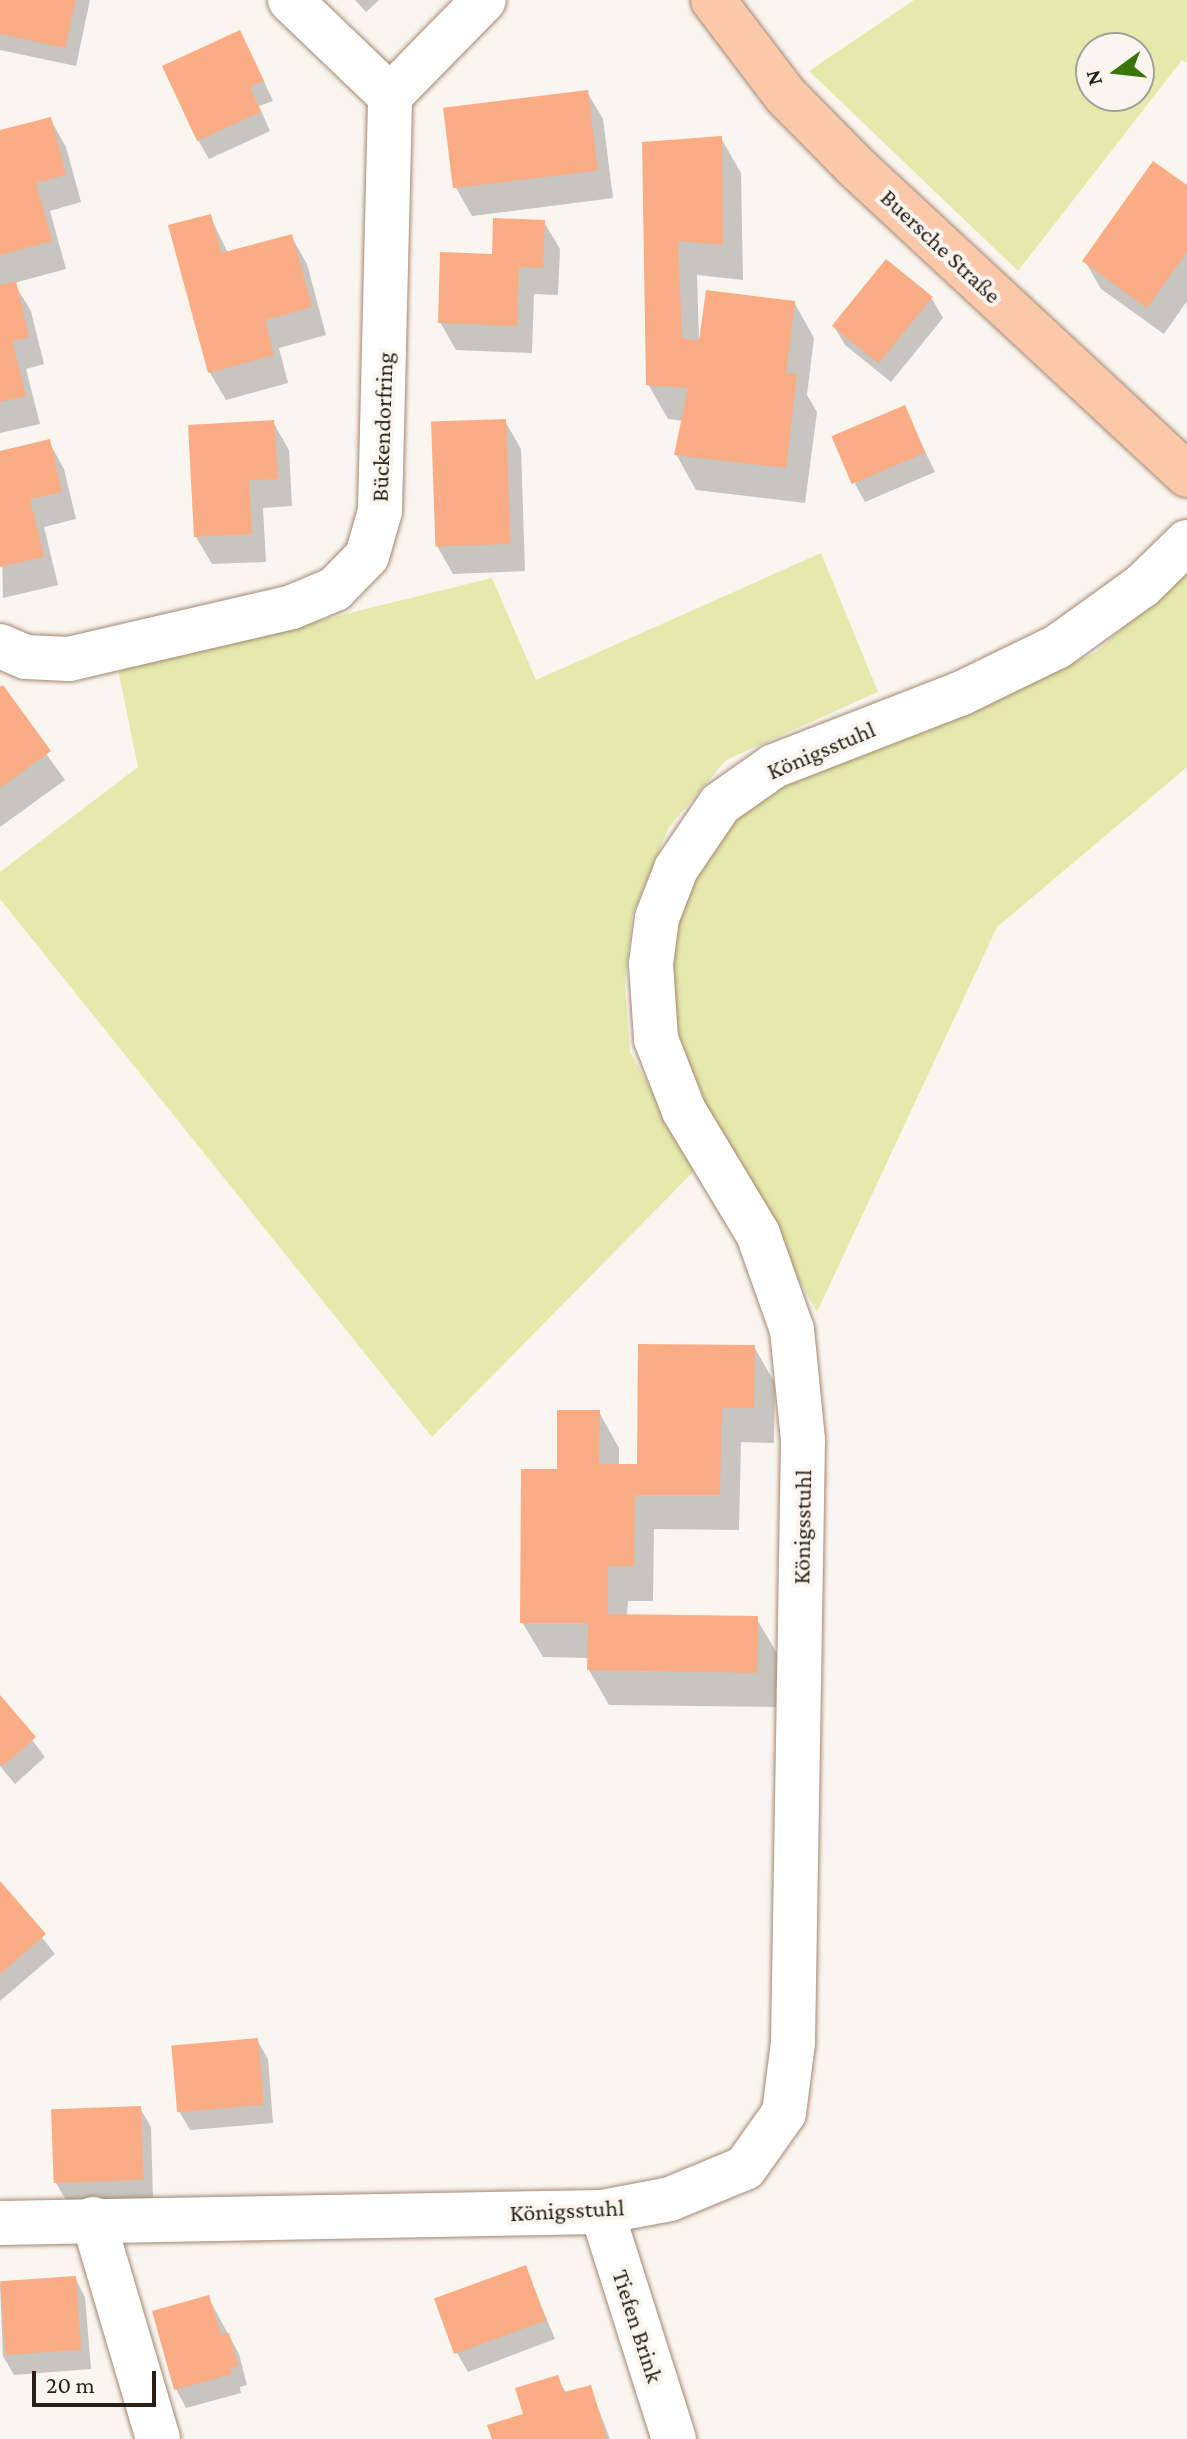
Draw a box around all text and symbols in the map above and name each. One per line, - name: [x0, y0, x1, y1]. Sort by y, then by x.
- north arrow: [1075, 32, 1155, 112]
- text: N: [1079, 67, 1107, 88]
- street label: Buersche Straße: [875, 183, 1007, 309]
- street label: Bückendorfring: [365, 352, 399, 502]
- street label: Königsstuhl: [763, 714, 879, 786]
- street label: Königsstuhl: [787, 1469, 817, 1585]
- street label: Königsstuhl: [509, 2193, 625, 2227]
- street label: Tiefen Brink: [606, 2266, 670, 2386]
- scale bar: [36, 2355, 160, 2405]
- text: 20 m: [46, 2371, 95, 2398]

